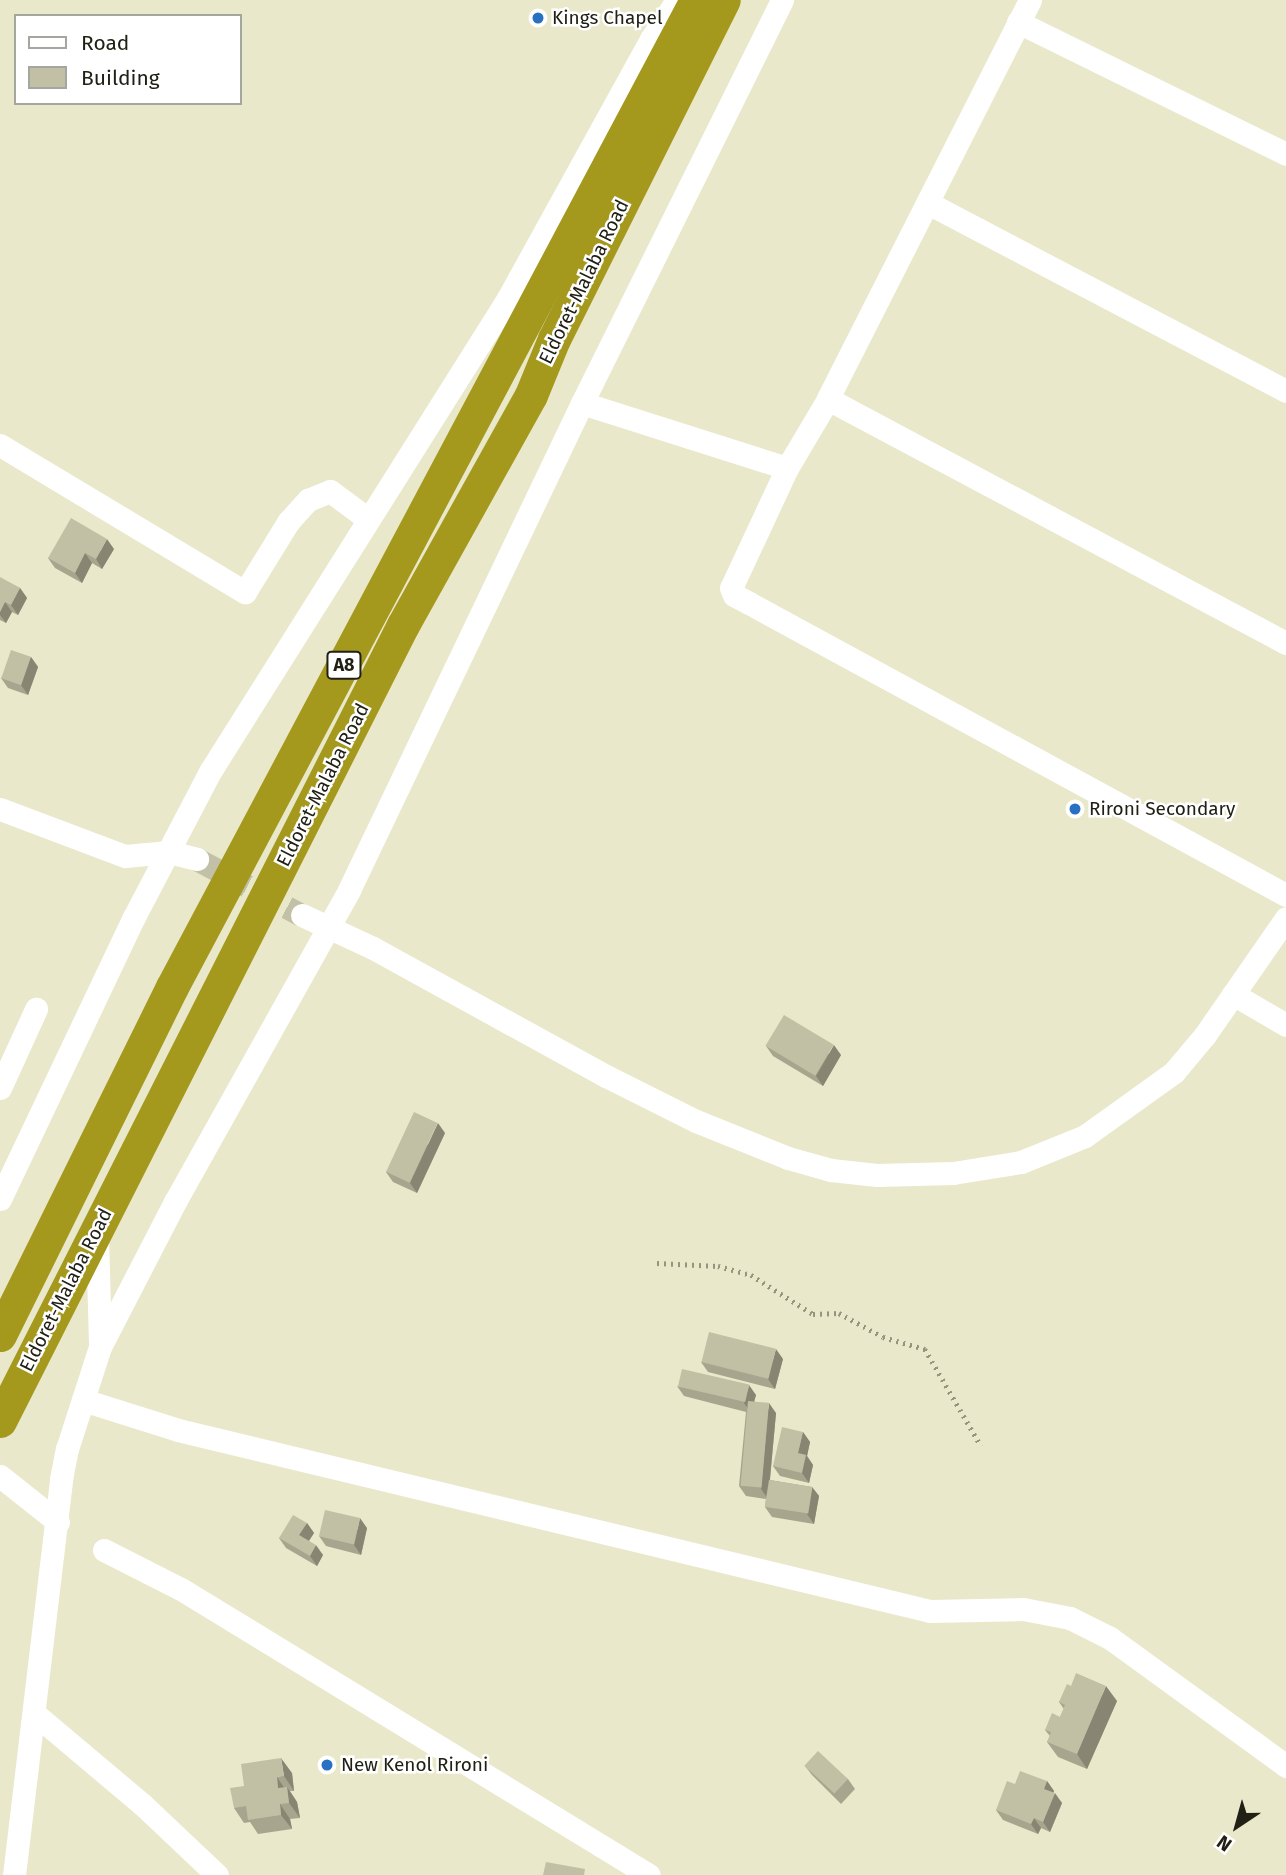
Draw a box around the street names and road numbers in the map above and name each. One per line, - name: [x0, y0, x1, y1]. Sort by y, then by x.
- street label: Eldoret-Malaba Road: [534, 196, 634, 368]
- road number: A8: [325, 650, 363, 680]
- street label: Eldoret-Malaba Road: [272, 700, 374, 870]
- street label: Eldoret-Malaba Road: [15, 1205, 117, 1375]

